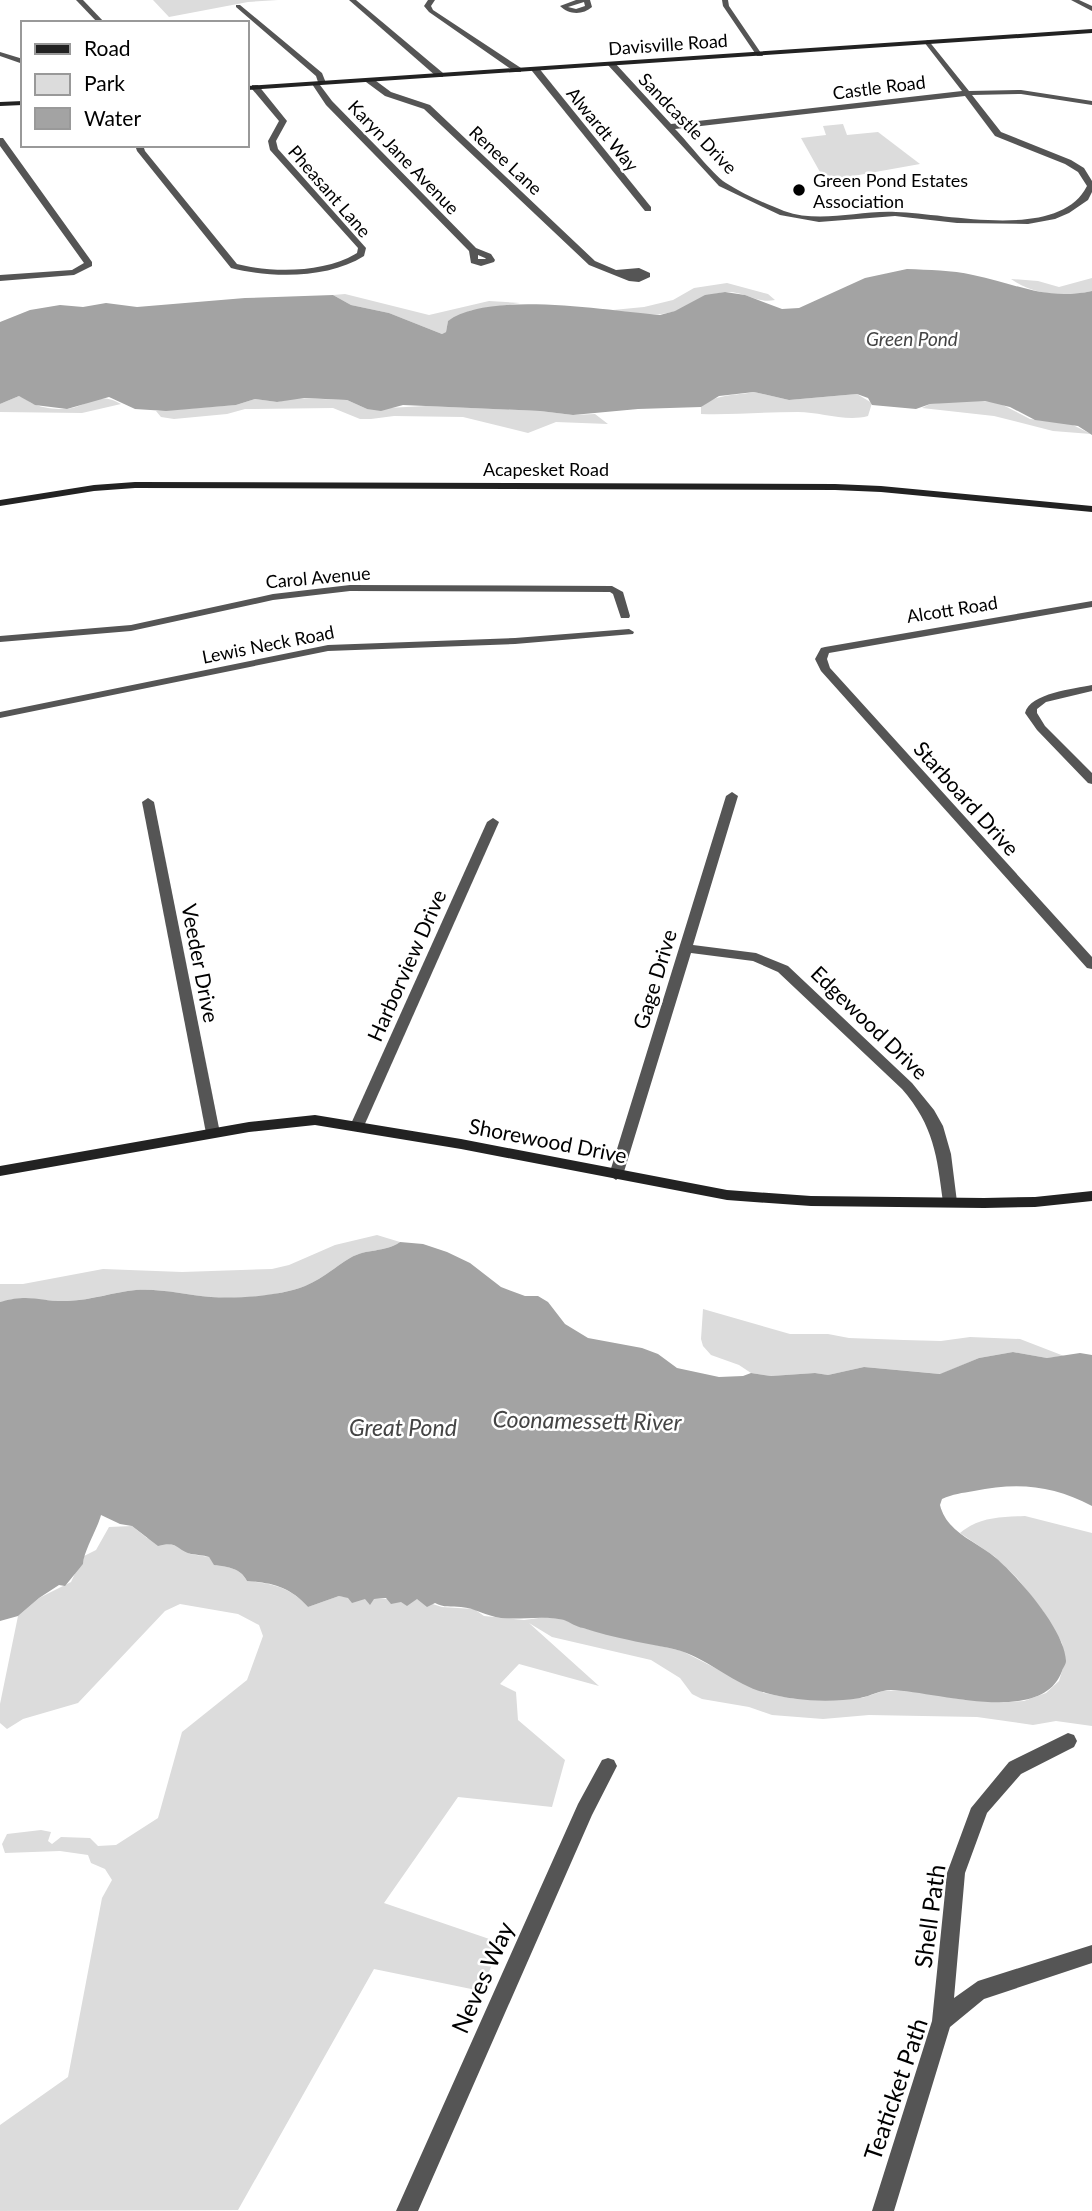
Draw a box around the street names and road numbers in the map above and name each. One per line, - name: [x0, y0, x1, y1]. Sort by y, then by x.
- street label: Davisville Road: [608, 29, 728, 59]
- street label: Sandcastle Drive: [634, 68, 742, 178]
- street label: Castle Road: [831, 70, 927, 104]
- street label: Alwardt Way: [562, 82, 644, 176]
- street label: Karyn Jane Avenue: [344, 95, 464, 219]
- street label: Renee Lane: [465, 121, 547, 199]
- street label: Pheasant Lane: [284, 140, 376, 242]
- street label: Acapesket Road: [483, 458, 609, 480]
- street label: Carol Avenue: [265, 561, 371, 593]
- street label: Alcott Road: [905, 591, 999, 627]
- street label: Lewis Neck Road: [200, 620, 336, 668]
- street label: Starboard Drive: [909, 736, 1025, 860]
- street label: Harborview Drive: [361, 885, 451, 1045]
- street label: Veeder Drive: [177, 902, 225, 1024]
- street label: Gage Drive: [627, 926, 681, 1032]
- street label: Edgewood Drive: [806, 960, 934, 1084]
- street label: Shorewood Drive: [467, 1112, 629, 1168]
- street label: Shell Path: [907, 1862, 951, 1970]
- street label: Neves Way: [445, 1916, 520, 2037]
- street label: Teaticket Path: [857, 2014, 933, 2164]

